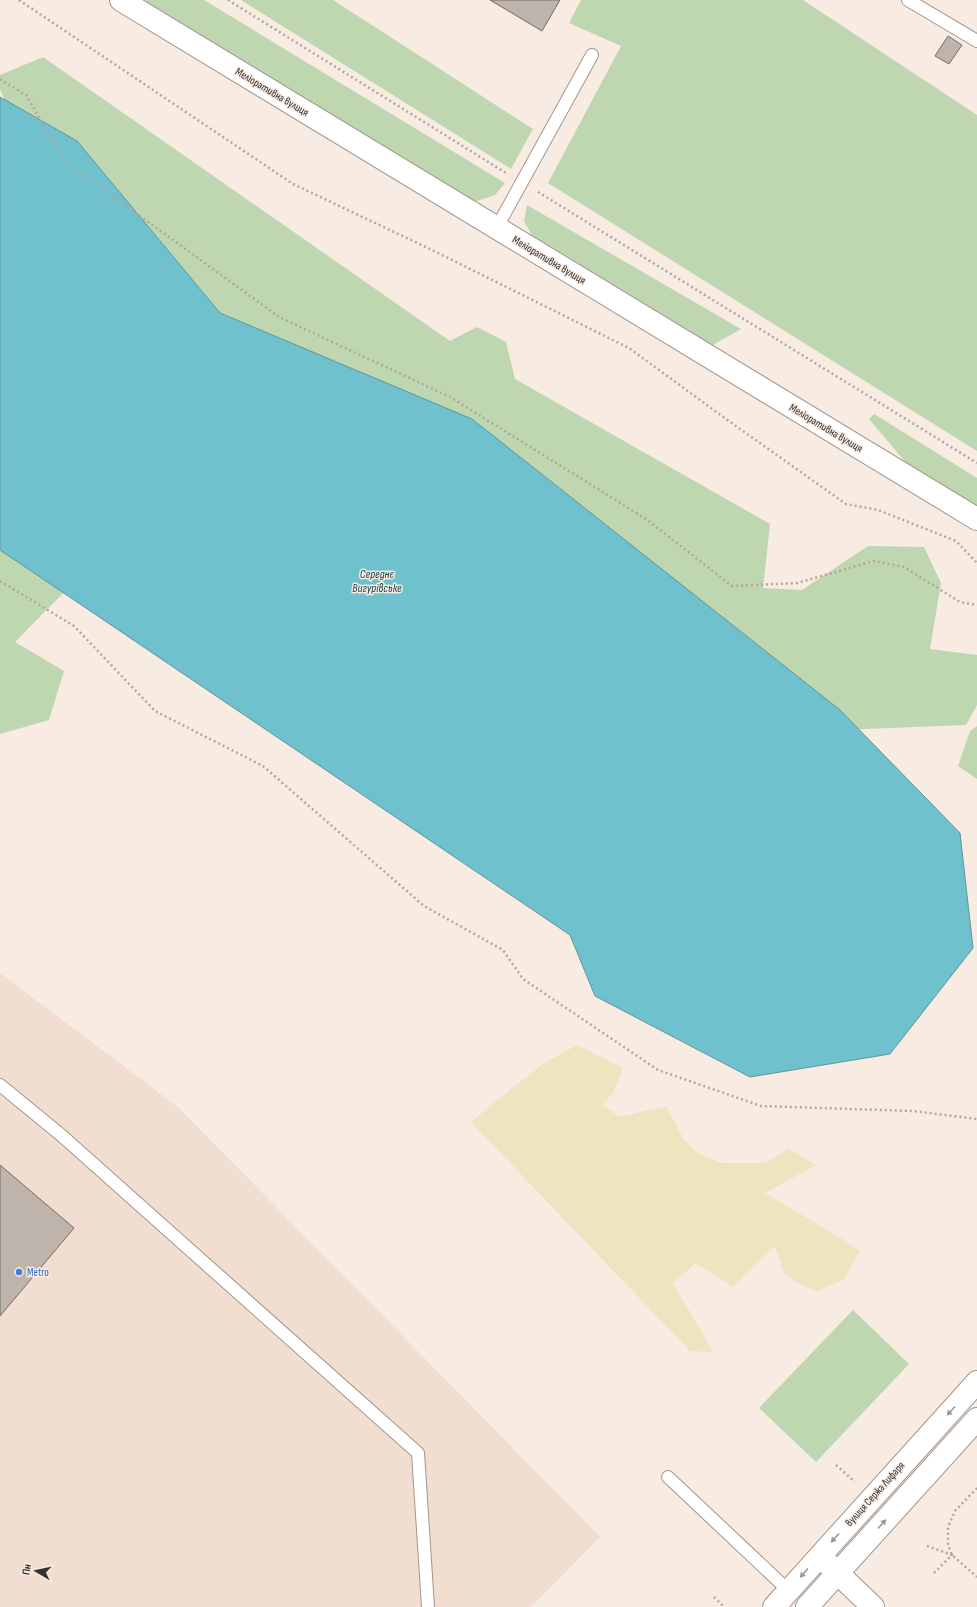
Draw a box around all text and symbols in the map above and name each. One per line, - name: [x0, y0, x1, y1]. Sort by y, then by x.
- street label: Меліоративна вулиця: [233, 65, 311, 119]
- street label: Меліоративна вулиця: [510, 233, 588, 287]
- street label: Меліоративна вулиця: [787, 401, 865, 455]
- water label: Середнє Вигурівське: [352, 567, 402, 596]
- place label: Metro: [27, 1266, 49, 1279]
- marker: Metro: [14, 1267, 24, 1277]
- one-way arrow: [946, 1406, 955, 1416]
- street label: вулиця Сержа Лифаря: [843, 1459, 907, 1529]
- one-way arrow: [877, 1519, 886, 1528]
- one-way arrow: [831, 1533, 840, 1543]
- north arrow: [16, 1551, 56, 1591]
- text: Пн: [19, 1563, 34, 1576]
- one-way arrow: [799, 1568, 809, 1578]

